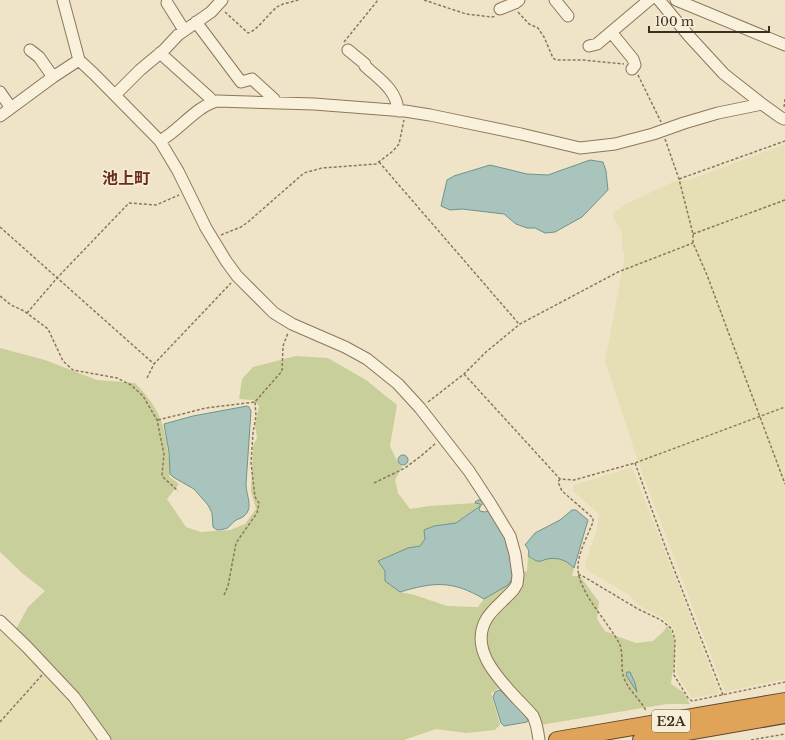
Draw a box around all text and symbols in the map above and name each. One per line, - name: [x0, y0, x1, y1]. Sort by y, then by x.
- scale bar: [649, 8, 769, 34]
- text: 100 m: [655, 14, 694, 29]
- district label: 池上町: [102, 168, 150, 188]
- road number: E2A: [652, 710, 690, 732]

